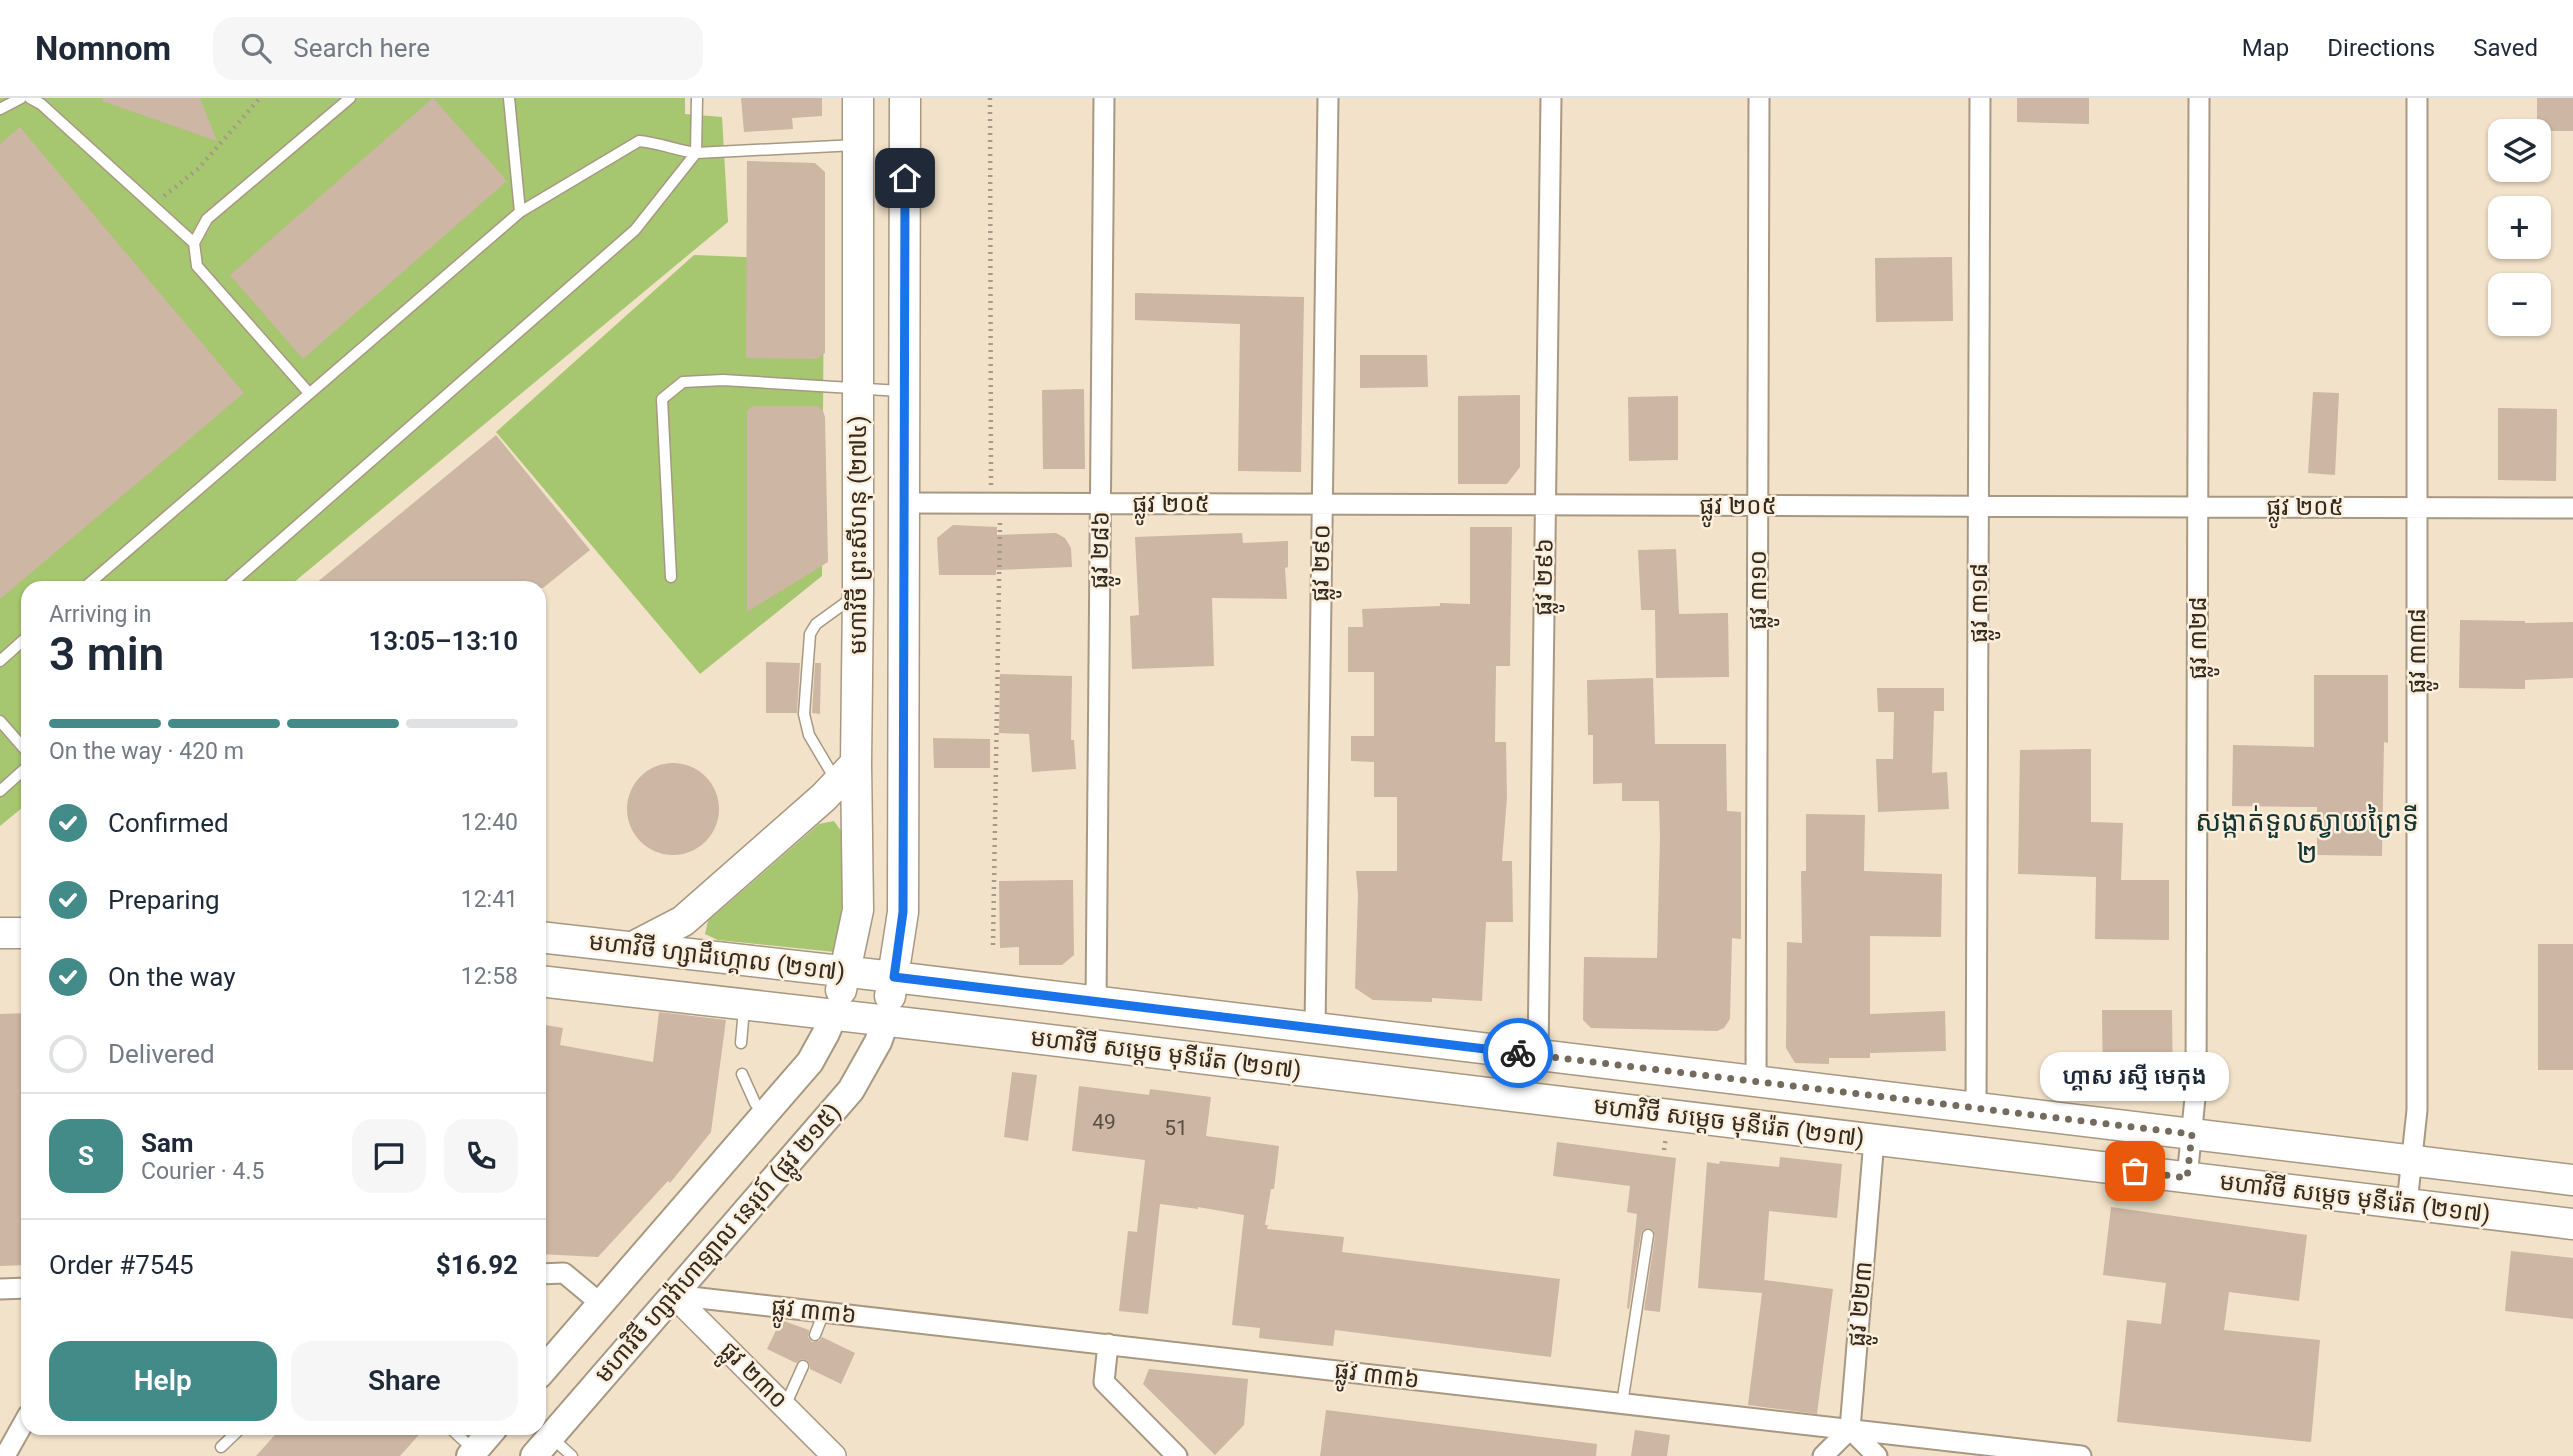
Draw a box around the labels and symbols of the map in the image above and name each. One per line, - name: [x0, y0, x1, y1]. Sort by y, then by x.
- pin: [875, 148, 935, 208]
- street label: មហាវិថី ព្រះសីហនុ (២៧៤): [843, 415, 873, 655]
- street label: ផ្លូវ ២០៥: [1132, 490, 1210, 526]
- street label: ផ្លូវ ២០៥: [1699, 492, 1777, 528]
- street label: ផ្លូវ ២០៥: [2266, 493, 2344, 529]
- street label: ផ្លូវ ២៨៦: [1085, 511, 1123, 589]
- street label: ផ្លូវ ២៩០: [1306, 524, 1344, 602]
- street label: ផ្លូវ ២៩៦: [1529, 538, 1567, 616]
- street label: ផ្លូវ ៣១០: [1744, 550, 1780, 630]
- street label: ផ្លូវ ៣១៨: [1965, 563, 2001, 643]
- street label: ផ្លូវ ៣២៨: [2184, 597, 2220, 679]
- street label: ផ្លូវ ៣៣៨: [2403, 608, 2439, 694]
- district label: សង្កាត់ទួលស្វាយព្រៃទី ២: [2195, 804, 2419, 870]
- street label: មហាវិថី ហ្សាដឹហ្គោល (២១៧): [587, 926, 847, 987]
- courier: [1483, 1018, 1553, 1088]
- street label: មហាវិថី សម្តេច មុនីរ៉េត (២១៧): [1029, 1023, 1303, 1085]
- callout: ហ្គាស រស្មី មេកុង: [2040, 1052, 2230, 1101]
- street label: មហាវិថី សម្តេច មុនីរ៉េត (២១៧): [1592, 1091, 1866, 1153]
- street label: មហាវិថី ហ្សាវ៉ាហាឡាល នេរុហ៍ (ផ្លូវ ២១៥): [588, 1097, 853, 1394]
- house number: 49: [1092, 1110, 1116, 1134]
- house number: 51: [1164, 1116, 1188, 1140]
- pin: [2105, 1141, 2165, 1201]
- street label: មហាវិថី សម្តេច មុនីរ៉េត (២១៧): [2218, 1167, 2492, 1229]
- street label: ផ្លូវ ២២៣: [1842, 1260, 1886, 1349]
- street label: ផ្លូវ ៣៣៦: [769, 1293, 858, 1337]
- street label: ផ្លូវ ២៣០: [709, 1336, 793, 1420]
- street label: ផ្លូវ ៣៣៦: [1332, 1356, 1421, 1402]

